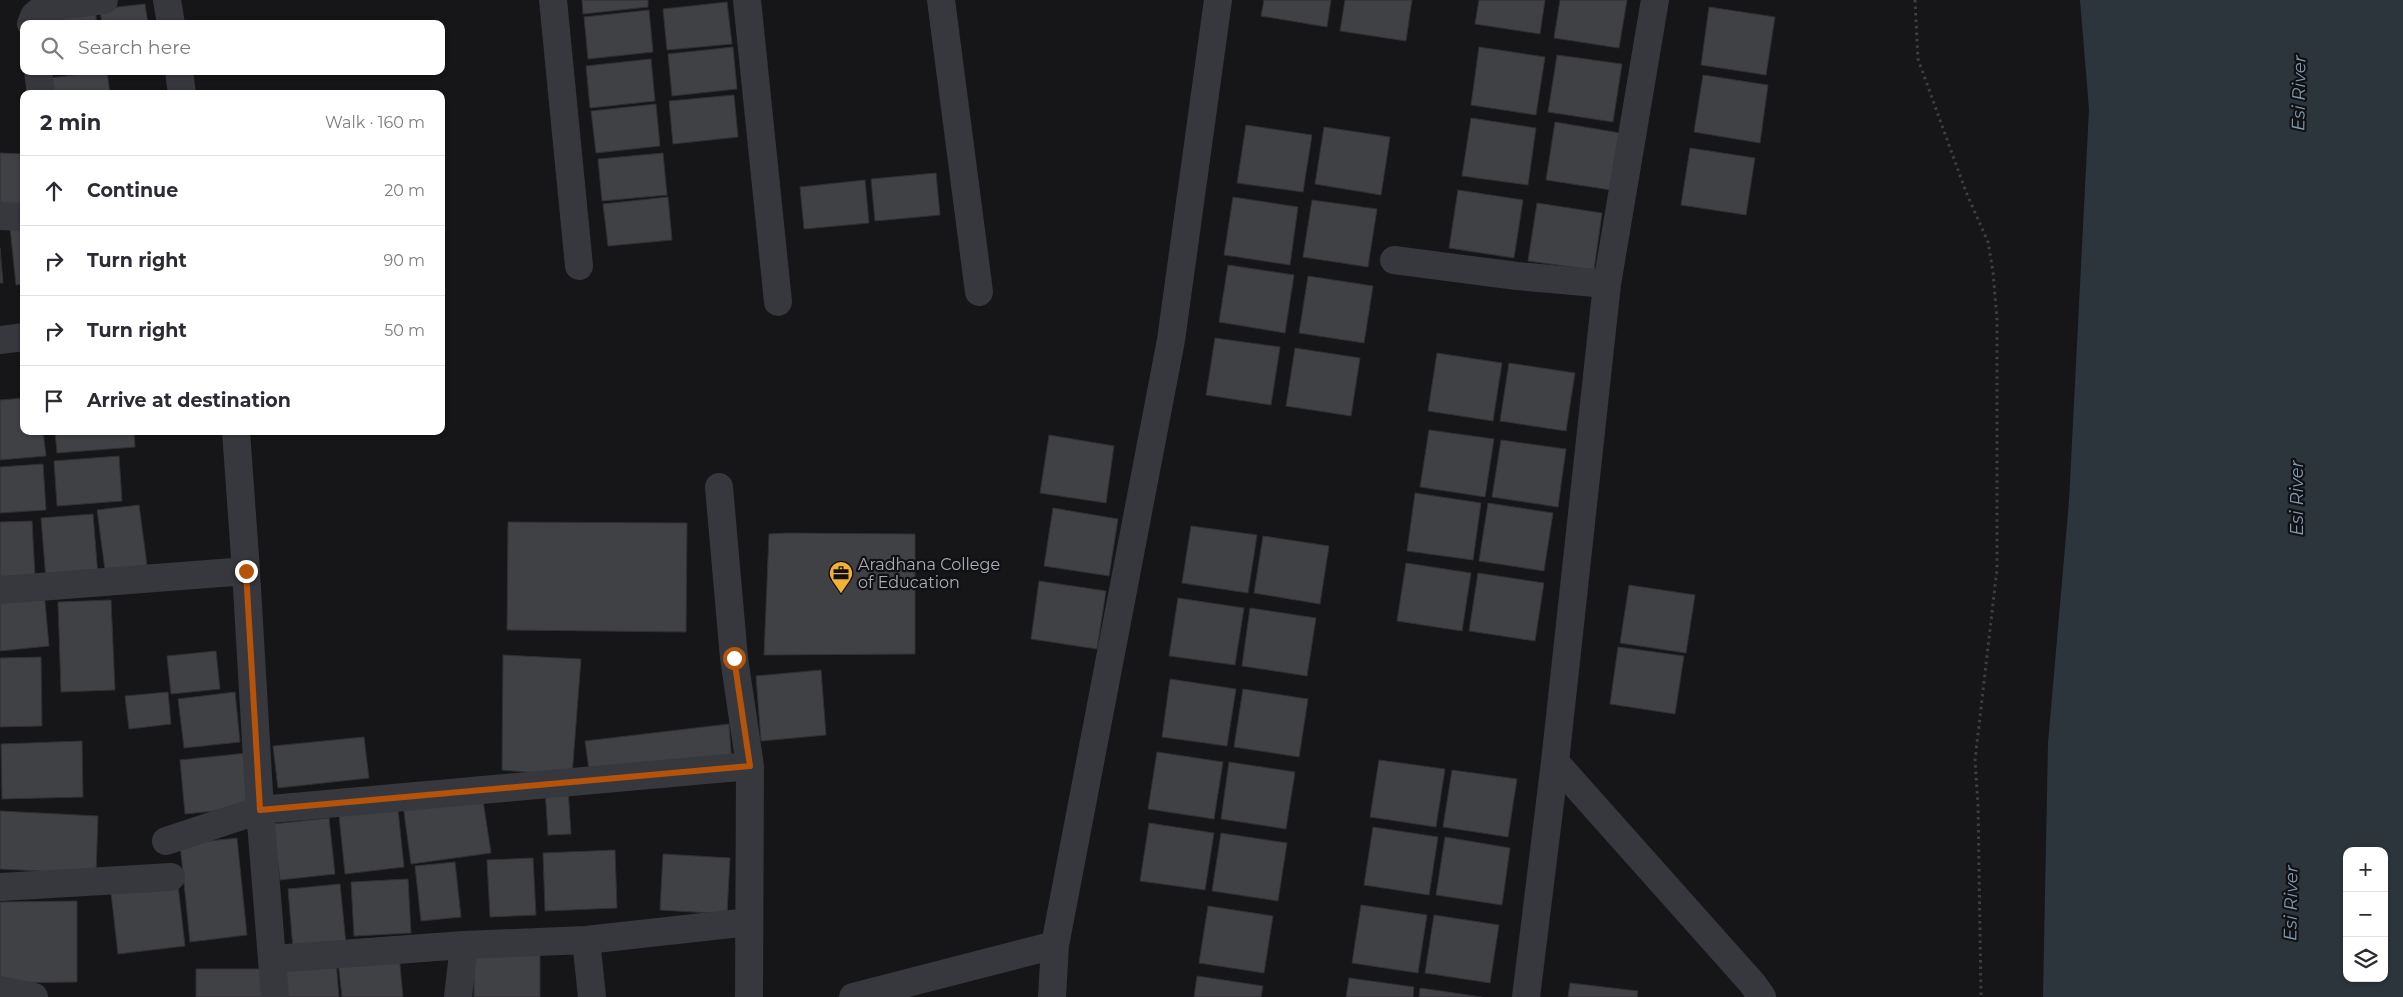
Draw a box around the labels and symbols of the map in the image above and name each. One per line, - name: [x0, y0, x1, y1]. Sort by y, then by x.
- water label: Esi River: [2287, 54, 2311, 131]
- water label: Esi River: [2286, 459, 2308, 536]
- place label: Aradhana College of Education: [858, 555, 1000, 592]
- route end: [235, 560, 258, 583]
- office icon: Aradhana College of Education: [828, 560, 854, 594]
- route start: [723, 647, 746, 670]
- water label: Esi River: [2279, 864, 2303, 941]

